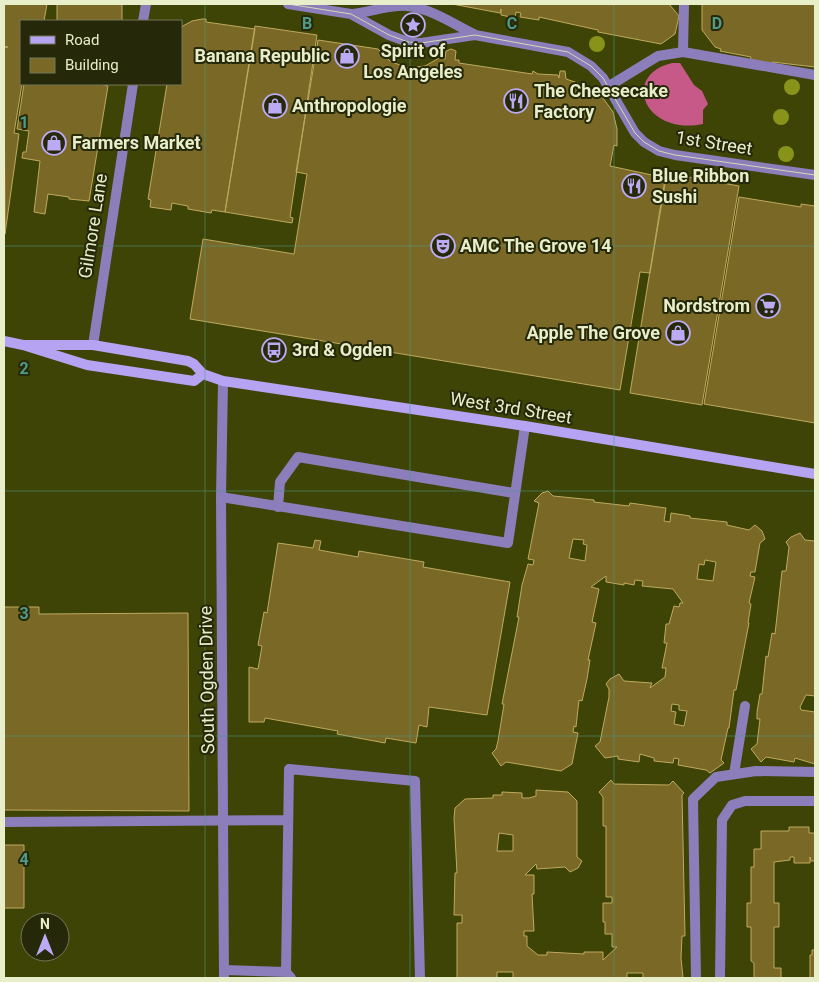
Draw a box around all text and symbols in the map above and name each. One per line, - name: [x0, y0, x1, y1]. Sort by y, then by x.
- place icon: Spirit of Los Angeles: [400, 12, 426, 38]
- text: B: [302, 14, 312, 33]
- text: C: [507, 14, 517, 33]
- text: D: [712, 14, 722, 33]
- legend: [20, 20, 182, 85]
- text: Road: [65, 31, 99, 49]
- place label: Spirit of Los Angeles: [363, 40, 463, 82]
- shop icon: Banana Republic: [334, 43, 360, 69]
- place label: Banana Republic: [194, 45, 330, 66]
- text: Building: [65, 56, 119, 74]
- place label: The Cheesecake Factory: [534, 80, 668, 122]
- restaurant icon: The Cheesecake Factory: [503, 88, 529, 114]
- shop icon: Anthropologie: [262, 93, 288, 119]
- place label: Anthropologie: [292, 95, 407, 116]
- text: 1: [19, 113, 29, 132]
- street label: 1st Street: [674, 126, 754, 159]
- shop icon: Farmers Market: [41, 130, 67, 156]
- place label: Farmers Market: [72, 132, 201, 153]
- place label: Blue Ribbon Sushi: [652, 165, 749, 207]
- street label: Gilmore Lane: [74, 172, 111, 280]
- restaurant icon: Blue Ribbon Sushi: [621, 173, 647, 199]
- theatre icon: AMC The Grove 14: [430, 233, 456, 259]
- place label: AMC The Grove 14: [460, 235, 612, 256]
- supermarket icon: Nordstrom: [755, 293, 781, 319]
- place label: Nordstrom: [663, 295, 750, 316]
- shop icon: Apple The Grove: [665, 320, 691, 346]
- place label: Apple The Grove: [527, 322, 660, 343]
- bus stop icon: 3rd & Ogden: [261, 337, 287, 363]
- place label: 3rd & Ogden: [292, 339, 392, 360]
- text: 2: [19, 359, 29, 378]
- street label: West 3rd Street: [449, 388, 574, 428]
- text: 3: [19, 604, 29, 623]
- street label: South Ogden Drive: [195, 606, 218, 754]
- text: 4: [19, 850, 29, 869]
- north arrow: [20, 912, 70, 962]
- text: N: [40, 916, 50, 932]

